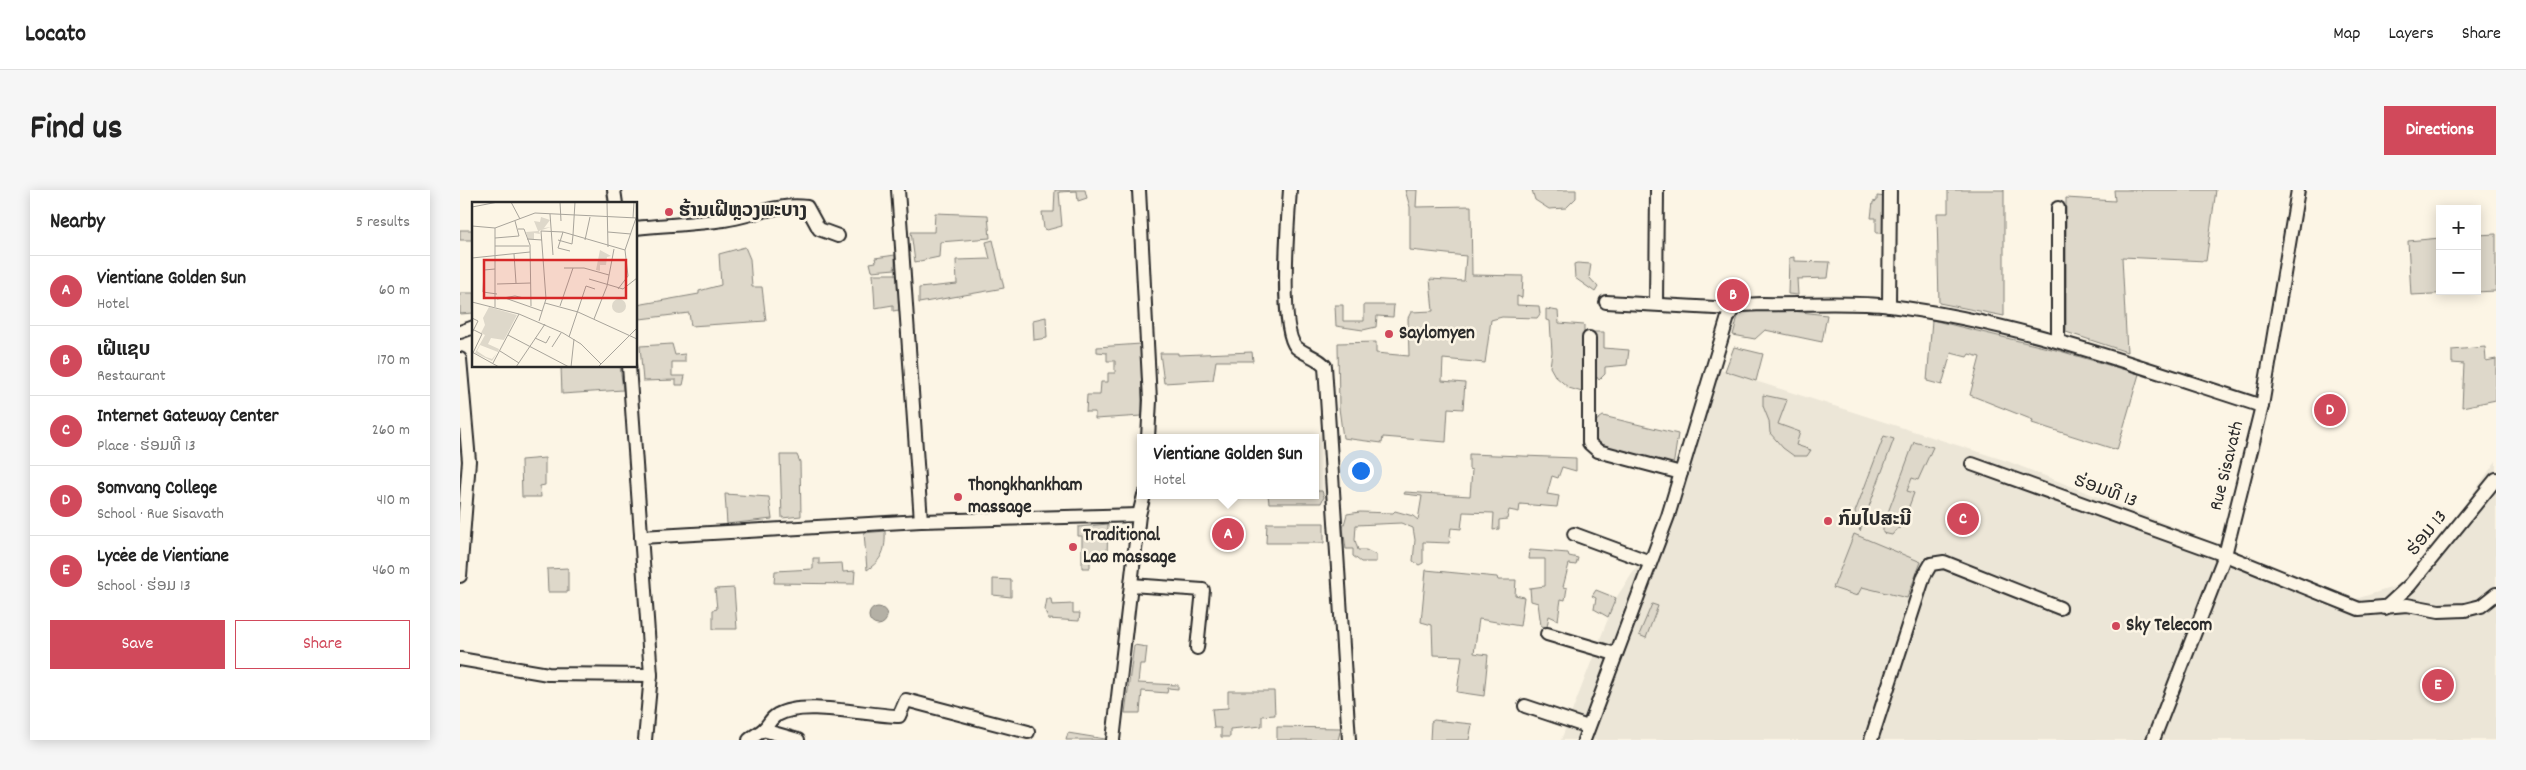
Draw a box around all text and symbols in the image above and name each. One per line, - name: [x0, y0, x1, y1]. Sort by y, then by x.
- text: Locato: [25, 18, 86, 52]
- text: Map: [2333, 22, 2360, 47]
- text: Layers: [2388, 22, 2434, 47]
- text: Share: [2462, 22, 2501, 47]
- text: Find us: [30, 105, 122, 155]
- button: Directions: [2384, 106, 2496, 155]
- place label: ຮ້ານເຝີຫຼວງພະບາງ: [679, 198, 807, 226]
- inset map: [472, 202, 638, 368]
- map controls: [2436, 205, 2481, 295]
- button: +: [2436, 205, 2481, 250]
- marker: ຮ້ານເຝີຫຼວງພະບາງ: [663, 206, 675, 218]
- text: Nearby: [50, 208, 105, 238]
- text: 5 results: [356, 211, 410, 234]
- button: −: [2436, 250, 2481, 295]
- text: Vientiane Golden Sun: [97, 266, 246, 293]
- pin: B: [1717, 276, 1749, 314]
- text: A: [62, 279, 70, 302]
- text: 60 m: [379, 279, 410, 302]
- text: Hotel: [97, 293, 129, 316]
- place label: Saylomyen: [1399, 321, 1475, 348]
- marker: Saylomyen: [1383, 328, 1395, 340]
- text: ເຝີແຊບ: [97, 338, 150, 365]
- text: B: [62, 349, 70, 372]
- text: 170 m: [377, 349, 410, 372]
- text: Restaurant: [97, 365, 166, 388]
- pin: D: [2314, 391, 2346, 429]
- text: Internet Gateway Center: [97, 404, 279, 431]
- street label: Rue Sisavath: [2204, 418, 2252, 514]
- text: C: [62, 419, 70, 442]
- text: 260 m: [372, 419, 410, 442]
- popup: [1137, 434, 1319, 499]
- text: Place · ຮ່ອມທີ 13: [97, 435, 196, 458]
- text: Vientiane Golden Sun: [1154, 442, 1302, 469]
- your location: [1348, 458, 1374, 484]
- street label: ຮ່ອມທີ 13: [2069, 467, 2141, 516]
- text: Hotel: [1154, 469, 1186, 492]
- place label: Thongkhankham massage: [968, 473, 1083, 522]
- text: Somvang College: [97, 476, 217, 503]
- text: D: [62, 489, 70, 512]
- text: 410 m: [376, 489, 410, 512]
- marker: Thongkhankham massage: [952, 491, 964, 503]
- pin: C: [1947, 500, 1979, 538]
- text: School · Rue Sisavath: [97, 503, 224, 526]
- street label: ຮ່ອມ 13: [2401, 505, 2455, 563]
- place label: ກົມໄປສະນີ: [1838, 508, 1911, 535]
- pin: A: [1212, 515, 1244, 553]
- marker: ກົມໄປສະນີ: [1822, 515, 1834, 527]
- place label: Traditional Lao massage: [1083, 523, 1176, 572]
- marker: Traditional Lao massage: [1067, 541, 1079, 553]
- text: Lycėe de Vientiane: [97, 544, 229, 571]
- text: E: [62, 559, 70, 582]
- text: 460 m: [372, 559, 410, 582]
- text: School · ຮ່ອມ 13: [97, 575, 191, 598]
- place label: Sky Telecom: [2126, 613, 2212, 640]
- button: Save: [50, 620, 225, 669]
- button: Share: [235, 620, 410, 669]
- marker: Sky Telecom: [2110, 620, 2122, 632]
- pin: E: [2422, 666, 2454, 704]

